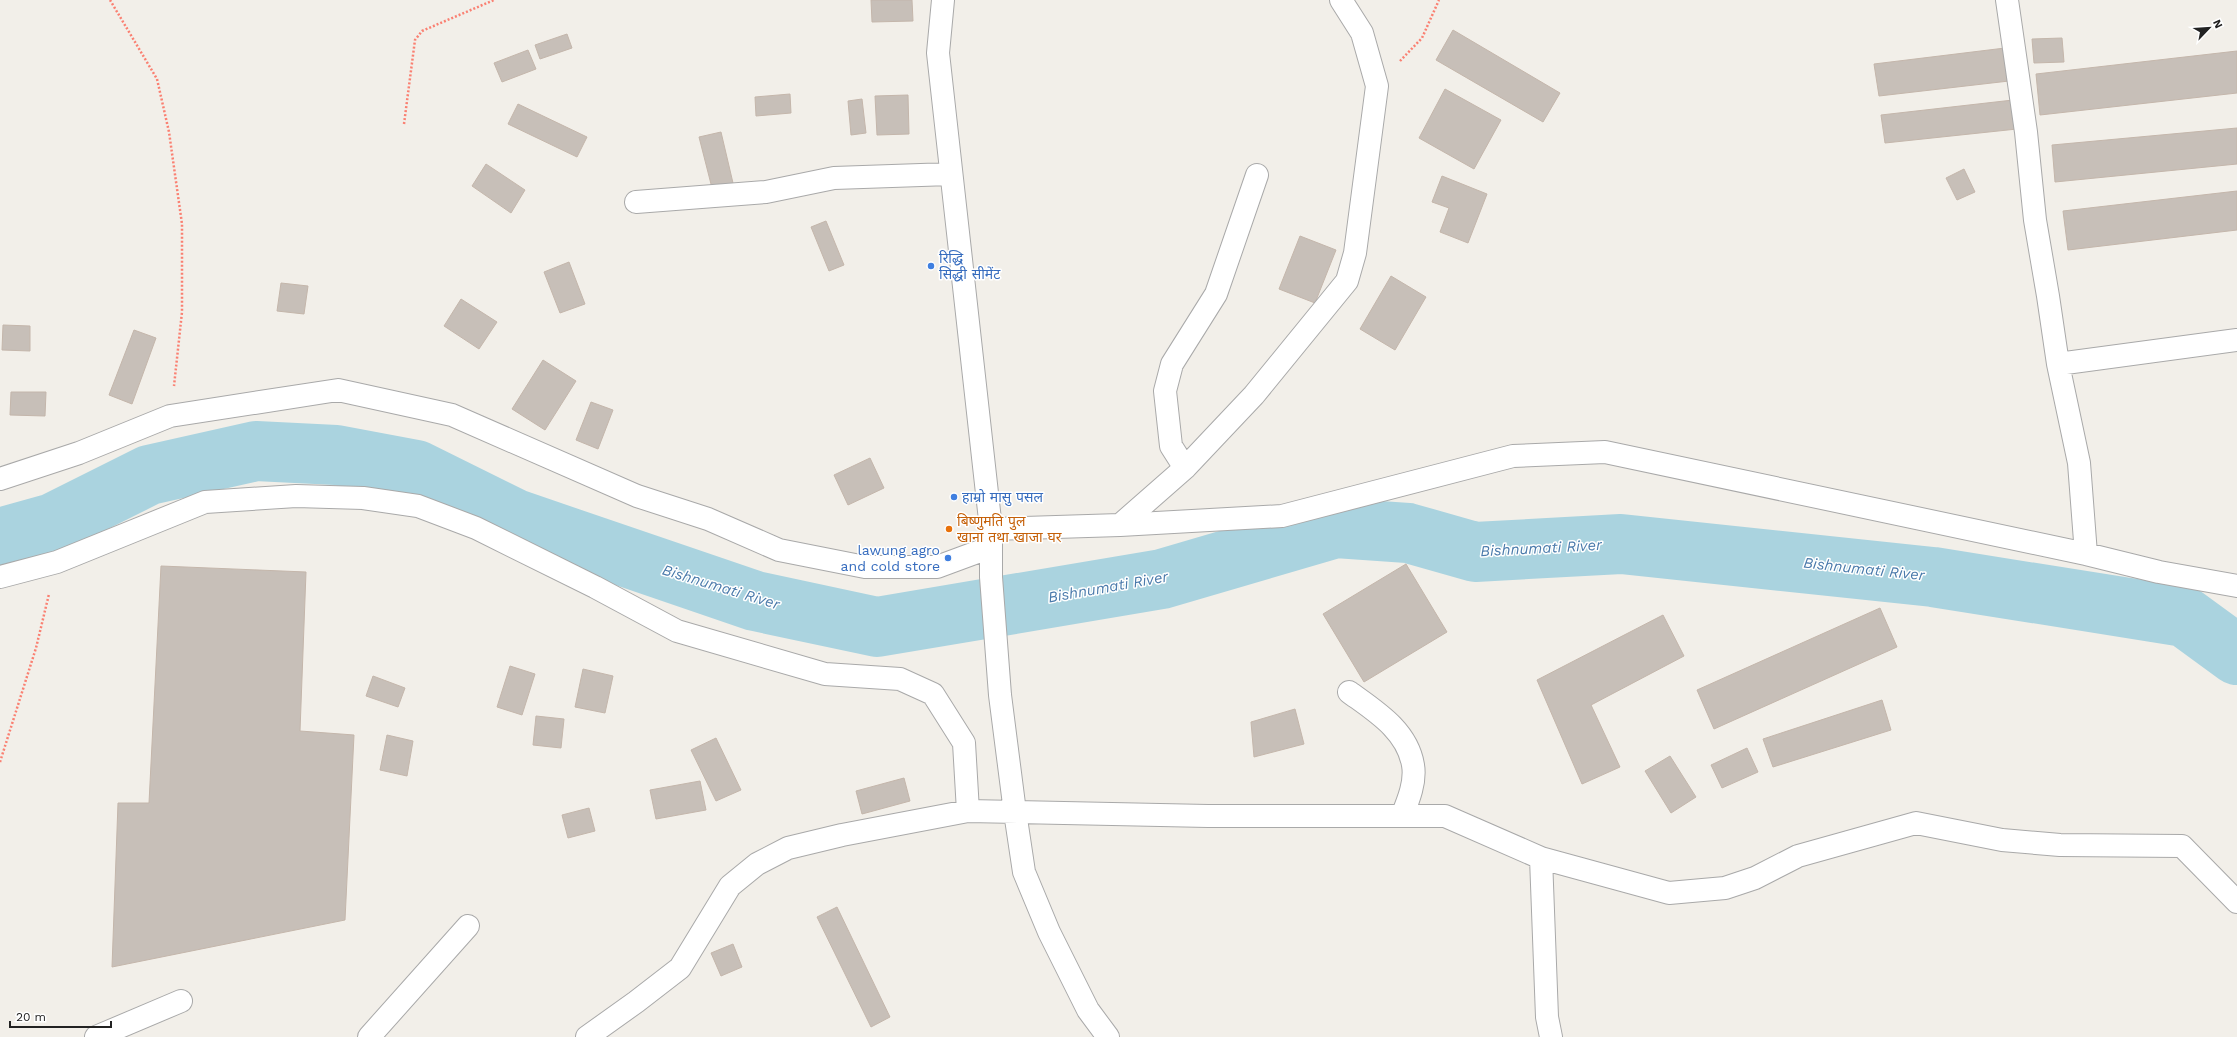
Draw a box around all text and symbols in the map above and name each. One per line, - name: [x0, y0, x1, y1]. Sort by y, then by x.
- north arrow: [2189, 8, 2229, 48]
- text: N: [2210, 18, 2225, 30]
- place label: रिद्धि सिद्धी सीमेंट: [939, 250, 1001, 282]
- marker: रिद्धि सिद्धी सीमेंट: [926, 261, 936, 271]
- place label: हाम्रो मासु पसल: [962, 489, 1043, 507]
- marker: हाम्रो मासु पसल: [949, 492, 959, 502]
- place label: बिष्णुमति पुल खाना तथा खाजा घर: [957, 513, 1062, 545]
- marker: बिष्णुमति पुल खाना तथा खाजा घर: [944, 524, 954, 534]
- water label: Bishnumati River: [1480, 536, 1603, 560]
- place label: lawung agro and cold store: [841, 542, 940, 574]
- marker: lawung agro and cold store: [943, 553, 953, 563]
- water label: Bishnumati River: [1803, 554, 1927, 584]
- water label: Bishnumati River: [660, 561, 783, 614]
- water label: Bishnumati River: [1046, 567, 1171, 606]
- scale bar: [10, 1003, 111, 1029]
- text: 20 m: [16, 1010, 46, 1024]

